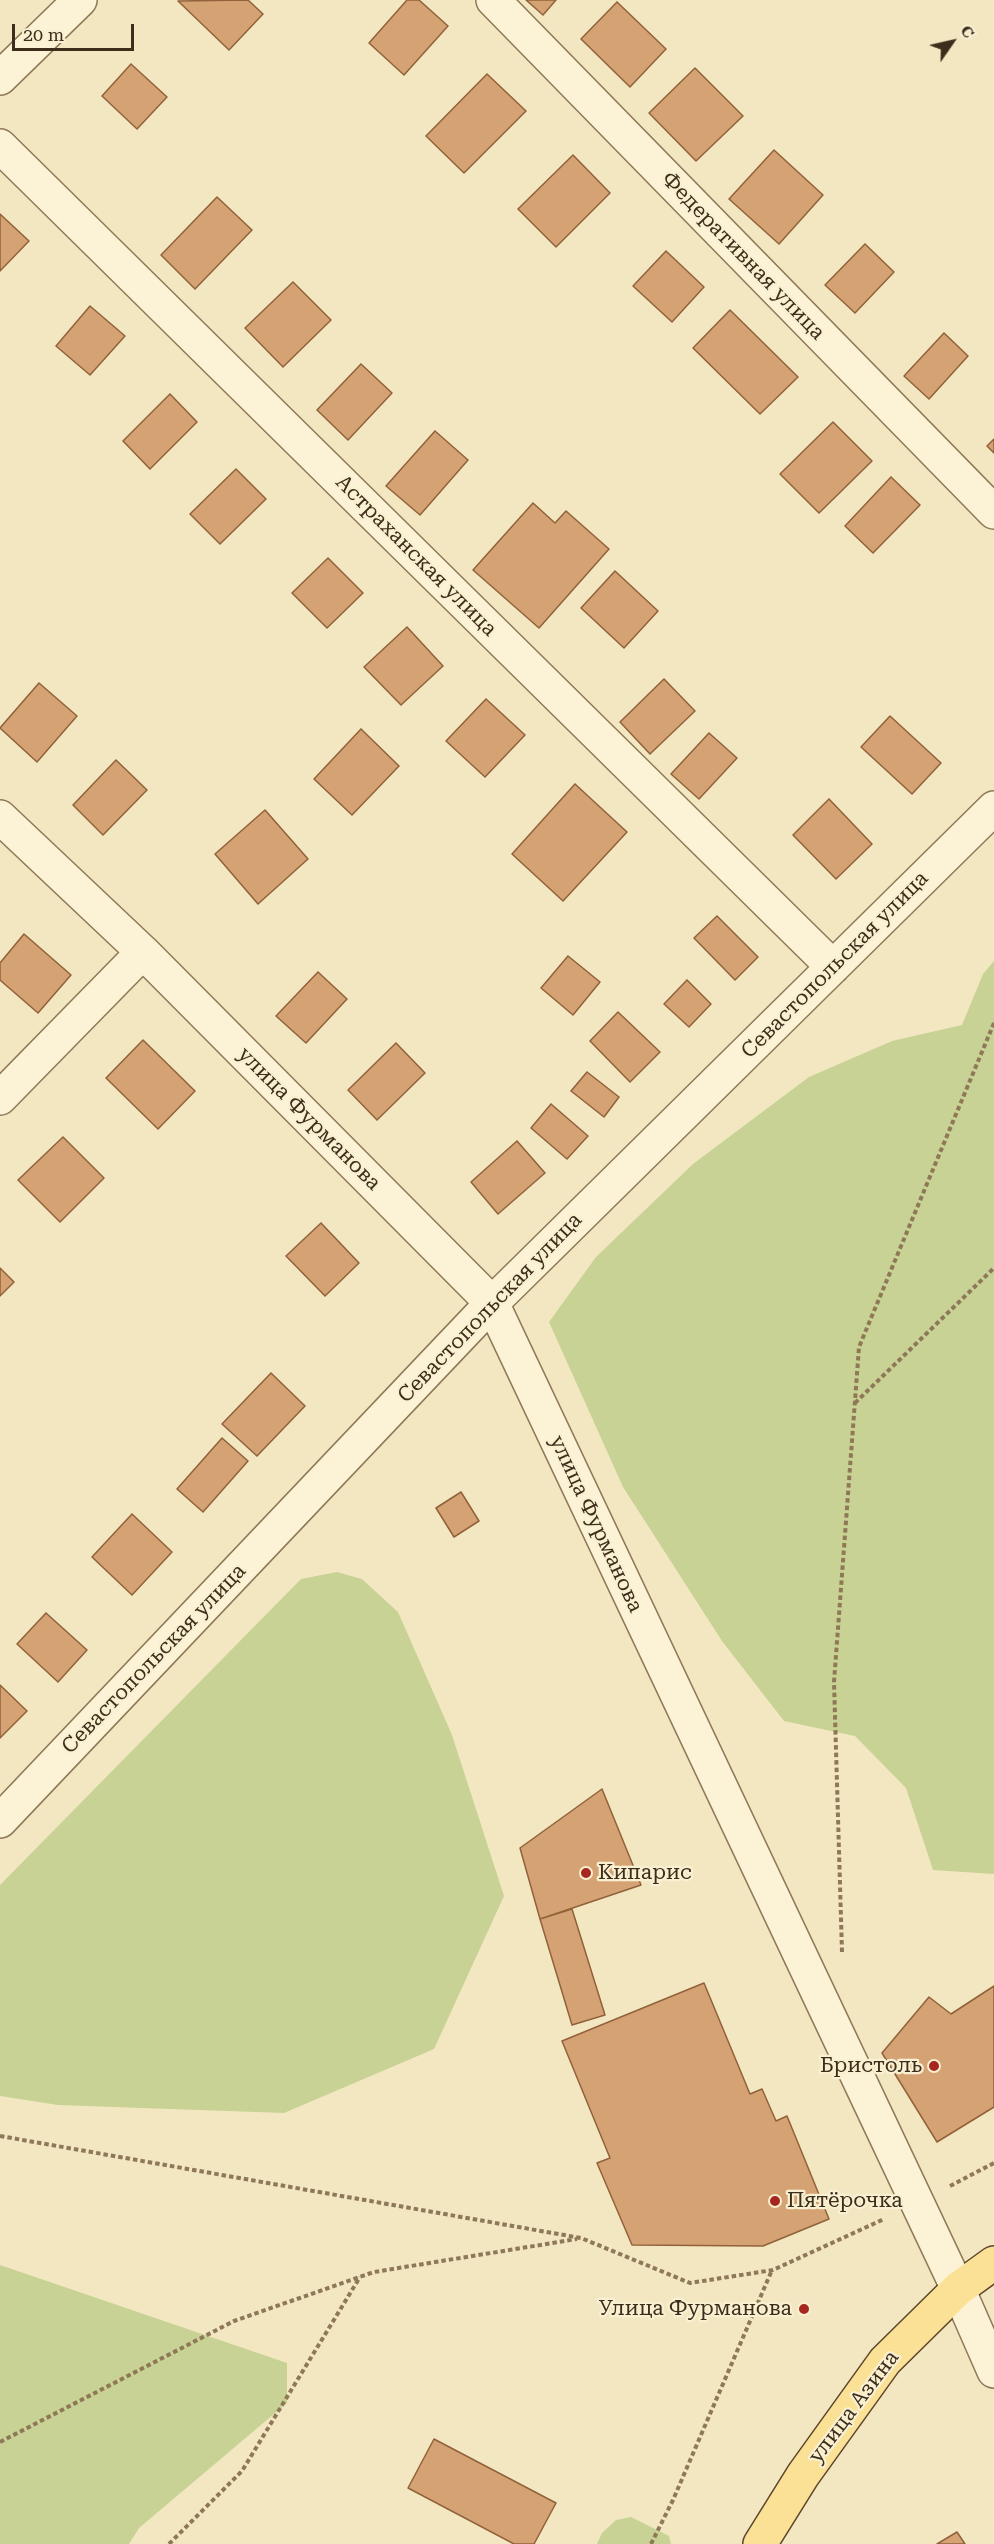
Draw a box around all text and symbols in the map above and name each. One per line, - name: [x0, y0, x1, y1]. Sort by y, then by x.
- scale bar: [15, 12, 136, 50]
- north arrow: [922, 12, 982, 72]
- text: С: [956, 22, 978, 42]
- text: 20 m: [23, 24, 64, 45]
- street label: Федеративная улица: [656, 167, 830, 345]
- street label: Астраханская улица: [330, 470, 502, 642]
- street label: Севастопольская улица: [736, 866, 934, 1064]
- street label: улица Фурманова: [232, 1042, 386, 1196]
- street label: Севастопольская улица: [393, 1208, 587, 1408]
- street label: улица Фурманова: [544, 1432, 648, 1616]
- street label: Севастопольская улица: [57, 1559, 251, 1759]
- place label: Кипарис: [598, 1860, 692, 1886]
- marker: Кипарис: [579, 1866, 593, 1880]
- place label: Бристоль: [820, 2053, 922, 2079]
- marker: Бристоль: [927, 2059, 941, 2073]
- place label: Пятёрочка: [787, 2188, 903, 2214]
- marker: Пятёрочка: [768, 2194, 782, 2208]
- place label: Улица Фурманова: [599, 2296, 792, 2322]
- marker: Улица Фурманова: [797, 2302, 811, 2316]
- street label: улица Азина: [804, 2346, 904, 2468]

